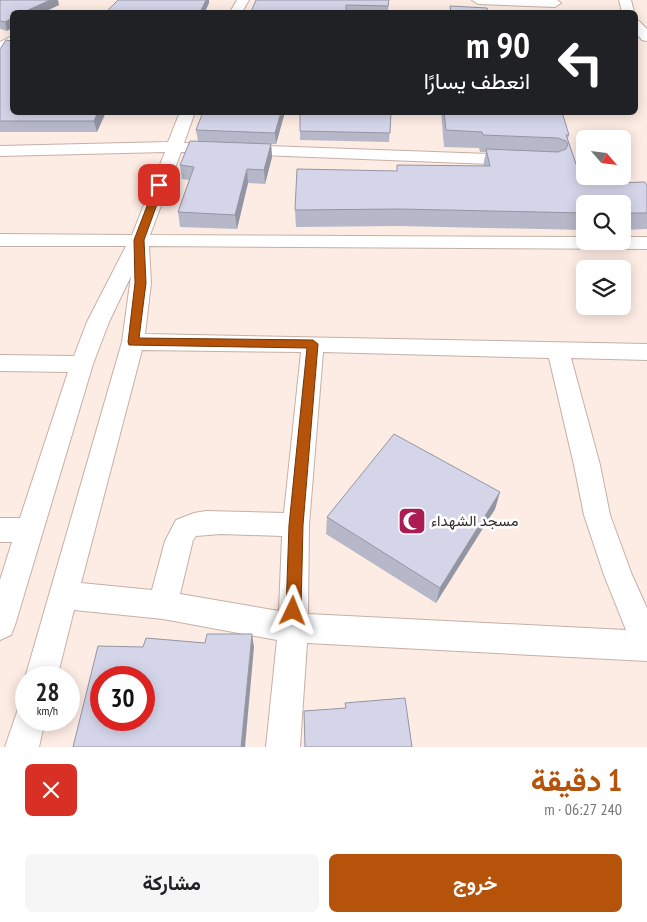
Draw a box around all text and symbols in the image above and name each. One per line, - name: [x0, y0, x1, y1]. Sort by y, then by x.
- text: 90 m: [466, 22, 530, 68]
- icon: left: [548, 30, 613, 95]
- text: انعطف يسارًا: [424, 67, 530, 95]
- north arrow: [576, 130, 631, 185]
- map controls: [576, 130, 631, 315]
- pin: [138, 164, 180, 206]
- icon: arrive: [145, 171, 173, 199]
- button: search: [576, 195, 631, 250]
- button: layers: [576, 260, 631, 315]
- mosque icon: مسجد الشهداء: [397, 506, 427, 536]
- place label: مسجد الشهداء: [431, 511, 519, 530]
- position arrow: [266, 584, 318, 636]
- speed limit sign: 30: [90, 666, 155, 731]
- text: 28: [36, 676, 59, 708]
- text: km/h: [37, 703, 58, 718]
- text: 1 دقيقة: [531, 760, 622, 799]
- button: close: [25, 764, 77, 816]
- text: 240 m · 06:27: [544, 799, 622, 819]
- button: مشاركة: [25, 854, 319, 912]
- button: خروج: [329, 854, 622, 912]

